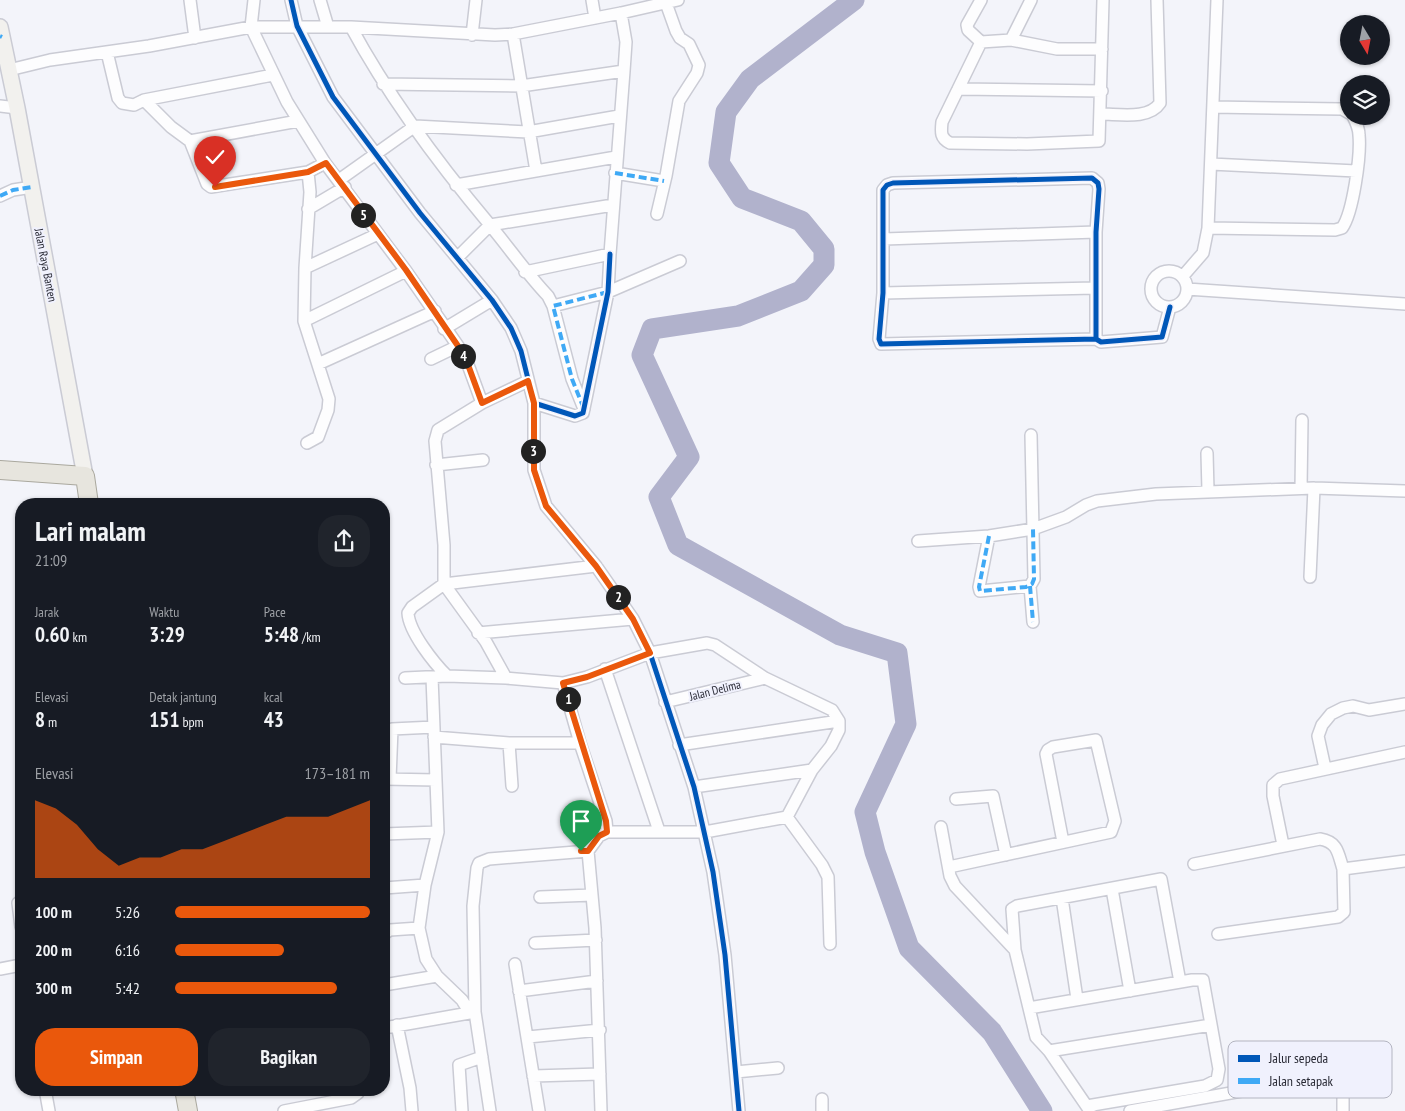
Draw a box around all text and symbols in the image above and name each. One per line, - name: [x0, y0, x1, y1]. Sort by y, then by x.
- north arrow: [1340, 15, 1390, 65]
- map controls: [1340, 15, 1390, 125]
- button: layers: [1340, 75, 1390, 125]
- pin: [194, 136, 236, 187]
- icon: check: [201, 143, 229, 171]
- pin: 5: [350, 202, 376, 228]
- text: 5: [360, 206, 367, 224]
- street label: Jalan Raya Banten: [31, 226, 60, 303]
- pin: 4: [450, 344, 476, 368]
- text: 4: [460, 347, 467, 365]
- pin: 3: [520, 438, 546, 464]
- text: 3: [530, 442, 537, 460]
- text: Lari malam: [35, 512, 146, 549]
- button: share: [318, 515, 370, 567]
- text: 21:09: [35, 550, 67, 570]
- pin: 2: [606, 584, 630, 610]
- text: 2: [615, 588, 622, 606]
- text: Jarak: [35, 603, 59, 621]
- text: Waktu: [149, 603, 179, 621]
- text: Pace: [264, 603, 286, 621]
- text: 0.60: [35, 621, 70, 648]
- text: 3:29: [149, 621, 185, 648]
- text: 5:48: [264, 621, 299, 648]
- text: km: [70, 628, 87, 646]
- text: /km: [299, 628, 321, 646]
- street label: Jalan Delima: [687, 676, 742, 704]
- pin: 1: [556, 686, 580, 712]
- text: Elevasi: [35, 688, 69, 706]
- text: Detak jantung: [149, 688, 217, 706]
- text: kcal: [264, 688, 283, 706]
- text: 1: [565, 690, 572, 708]
- text: 8: [35, 706, 45, 733]
- text: 151: [149, 706, 179, 733]
- text: 43: [264, 706, 284, 733]
- text: m: [45, 713, 57, 731]
- text: bpm: [179, 713, 204, 731]
- text: Elevasi: [35, 763, 73, 783]
- text: 173–181 m: [305, 763, 370, 783]
- pin: [560, 800, 602, 851]
- icon: arrive: [567, 807, 595, 835]
- text: 100 m: [35, 902, 72, 922]
- text: 5:26: [115, 902, 140, 922]
- text: 200 m: [35, 940, 72, 960]
- text: 6:16: [115, 940, 140, 960]
- text: 300 m: [35, 978, 72, 998]
- text: 5:42: [115, 978, 140, 998]
- button: Simpan: [35, 1028, 198, 1086]
- button: Bagikan: [208, 1028, 370, 1086]
- legend: [1228, 1041, 1392, 1098]
- text: Jalur sepeda: [1268, 1049, 1328, 1067]
- text: Jalan setapak: [1268, 1072, 1334, 1090]

